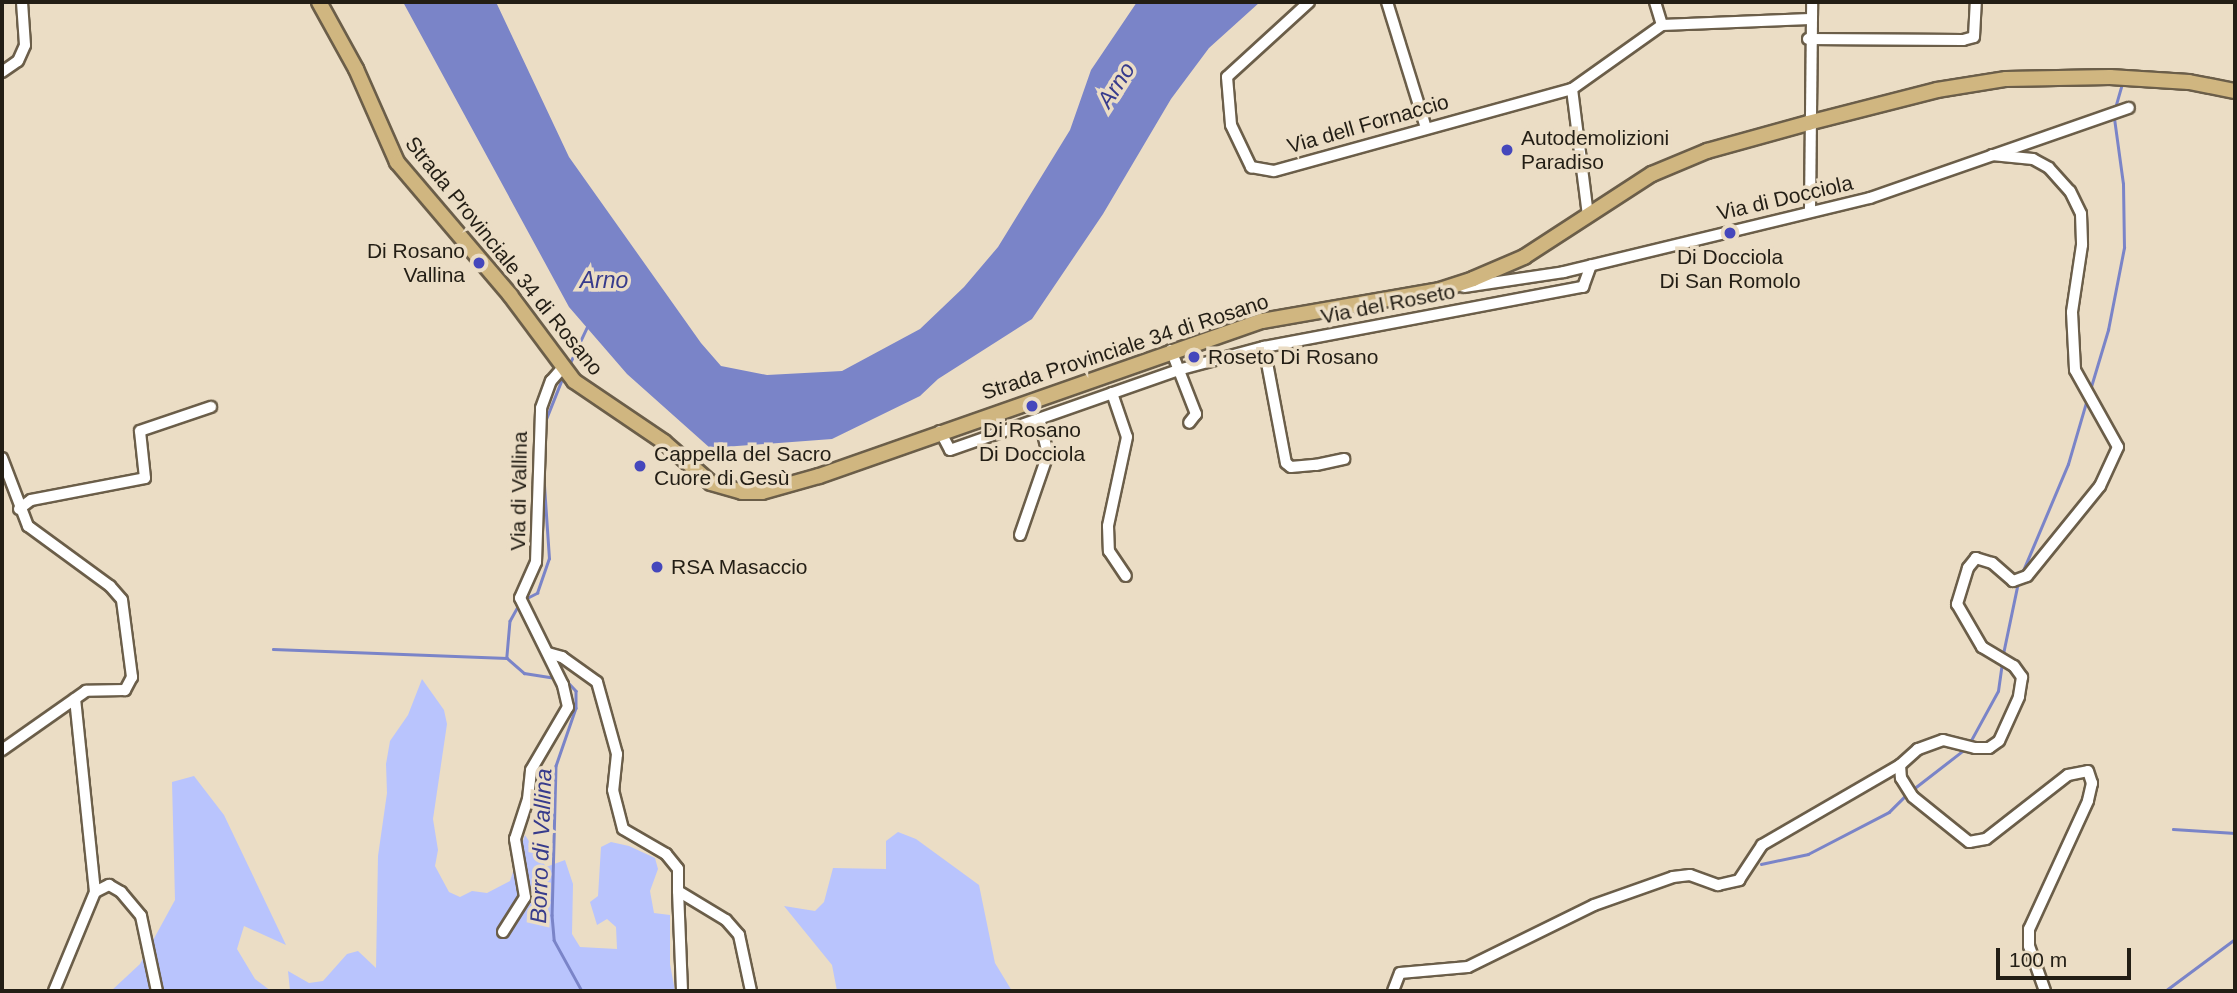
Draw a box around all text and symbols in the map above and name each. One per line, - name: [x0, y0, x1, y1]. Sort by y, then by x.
- water label: Arno: [1091, 57, 1141, 113]
- street label: Via dell Fornaccio: [1284, 89, 1452, 159]
- place label: Autodemolizioni Paradiso: [1521, 125, 1669, 175]
- street label: Strada Provinciale 34 di Rosano: [400, 131, 608, 381]
- marker: Autodemolizioni Paradiso: [1499, 142, 1515, 158]
- street label: Via di Docciola: [1715, 170, 1855, 226]
- marker: Di Docciola Di San Romolo: [1722, 225, 1738, 241]
- place label: Di Rosano Vallina: [367, 238, 465, 288]
- place label: Di Docciola Di San Romolo: [1659, 244, 1801, 294]
- marker: Di Rosano Vallina: [471, 255, 487, 271]
- water label: Arno: [580, 266, 628, 294]
- street label: Via del Roseto: [1319, 279, 1457, 329]
- street label: Strada Provinciale 34 di Rosano: [978, 289, 1272, 405]
- place label: Roseto Di Rosano: [1208, 344, 1378, 370]
- marker: Roseto Di Rosano: [1186, 349, 1202, 365]
- marker: Di Rosano Di Docciola: [1024, 398, 1040, 414]
- place label: Di Rosano Di Docciola: [979, 417, 1085, 467]
- street label: Via di Vallina: [505, 431, 533, 551]
- place label: Cappella del Sacro Cuore di Gesù: [654, 441, 831, 491]
- marker: Cappella del Sacro Cuore di Gesù: [632, 458, 648, 474]
- place label: RSA Masaccio: [671, 554, 809, 580]
- marker: RSA Masaccio: [649, 559, 665, 575]
- water label: Borro di Vallina: [525, 768, 557, 924]
- scale bar: [1999, 934, 2134, 978]
- text: 100 m: [2009, 948, 2067, 971]

